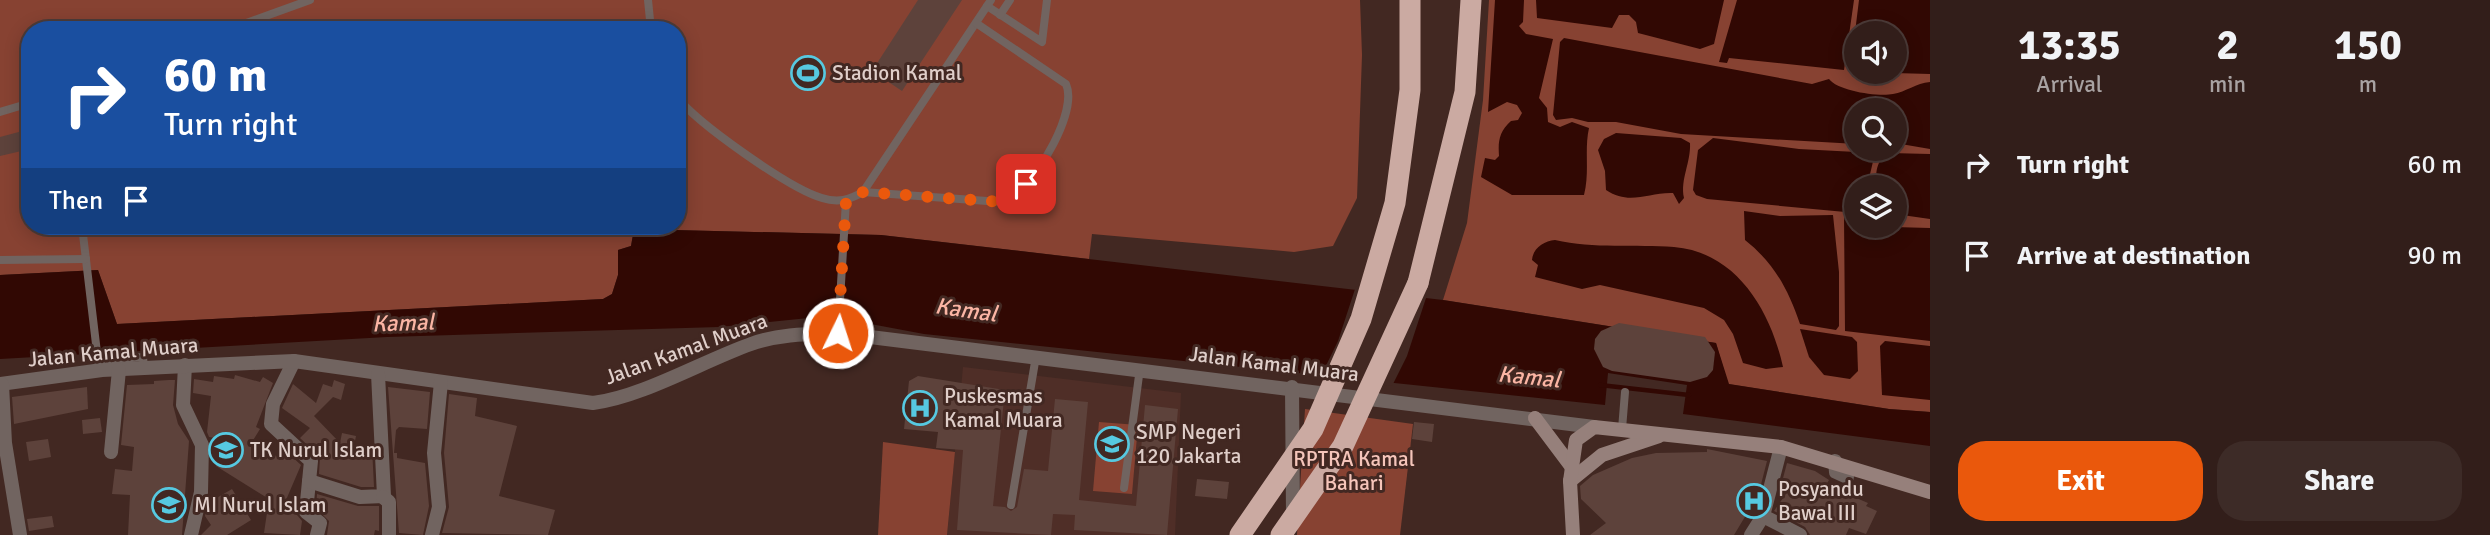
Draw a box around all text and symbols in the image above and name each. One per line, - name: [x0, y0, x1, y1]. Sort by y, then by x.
- text: 13:35: [2018, 20, 2121, 71]
- text: 2: [2216, 20, 2239, 71]
- text: 150: [2334, 20, 2402, 71]
- map controls: [1844, 21, 1907, 238]
- button: sound: [1844, 21, 1907, 84]
- text: 60 m: [164, 45, 267, 105]
- icon: right: [49, 49, 140, 140]
- sports icon: Stadion Kamal: [789, 54, 827, 92]
- place label: Stadion Kamal: [832, 60, 962, 86]
- text: Arrival: [2036, 70, 2103, 99]
- text: min: [2209, 70, 2246, 99]
- text: m: [2359, 70, 2377, 99]
- button: search: [1844, 98, 1907, 161]
- text: Turn right: [164, 105, 297, 144]
- icon: right: [1958, 146, 1996, 184]
- text: Turn right: [2017, 149, 2129, 181]
- text: 60 m: [2407, 149, 2462, 181]
- pin: [996, 154, 1056, 214]
- icon: arrive: [1007, 165, 1045, 203]
- button: layers: [1844, 175, 1907, 238]
- icon: arrive: [117, 182, 155, 220]
- text: Then: [49, 185, 103, 217]
- icon: arrive: [1958, 237, 1996, 275]
- text: Arrive at destination: [2017, 240, 2250, 272]
- text: 90 m: [2407, 240, 2462, 272]
- water label: Kamal: [933, 291, 1001, 329]
- position arrow: [801, 296, 875, 370]
- water label: Kamal: [371, 307, 437, 339]
- street label: Jalan Kamal Muara: [601, 308, 771, 390]
- street label: Jalan Kamal Muara: [27, 332, 199, 372]
- street label: Jalan Kamal Muara: [1188, 341, 1360, 387]
- water label: Kamal: [1497, 359, 1564, 395]
- place label: Puskesmas Kamal Muara: [944, 383, 1063, 433]
- hospital icon: Puskesmas Kamal Muara: [901, 389, 939, 427]
- place label: SMP Negeri 120 Jakarta: [1136, 419, 1242, 469]
- school or university icon: SMP Negeri 120 Jakarta: [1093, 425, 1131, 463]
- school or university icon: TK Nurul Islam: [207, 431, 245, 469]
- place label: TK Nurul Islam: [250, 437, 382, 463]
- button: Exit: [1958, 441, 2203, 521]
- button: Share: [2217, 441, 2462, 521]
- park label: RPTRA Kamal Bahari: [1293, 446, 1415, 496]
- place label: Posyandu Bawal III: [1778, 476, 1864, 526]
- hospital icon: Posyandu Bawal III: [1735, 482, 1773, 520]
- school or university icon: MI Nurul Islam: [150, 486, 188, 524]
- place label: MI Nurul Islam: [194, 492, 326, 518]

